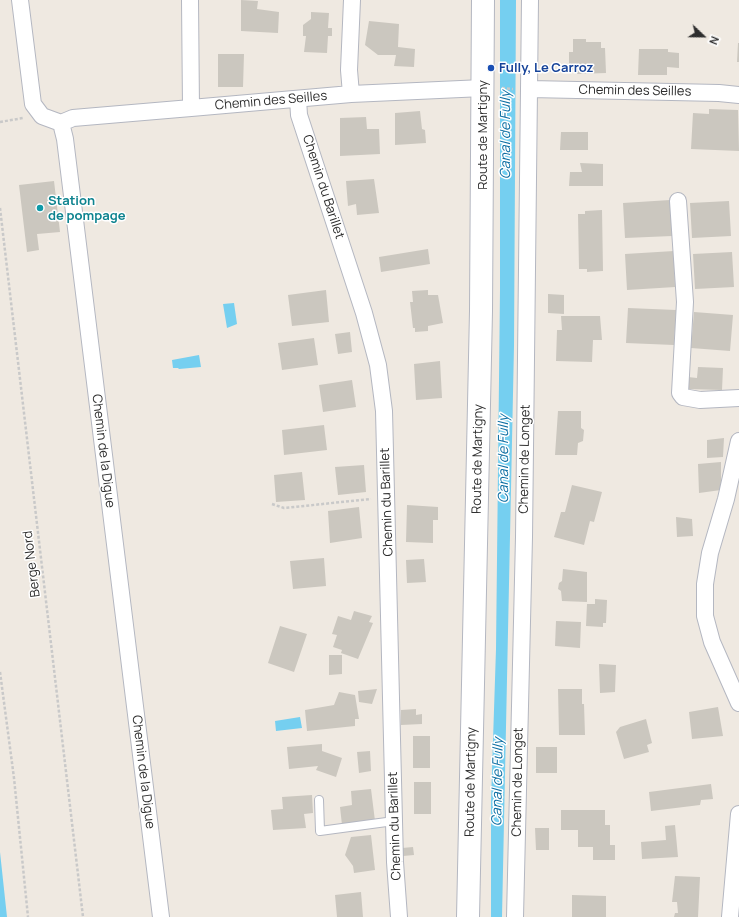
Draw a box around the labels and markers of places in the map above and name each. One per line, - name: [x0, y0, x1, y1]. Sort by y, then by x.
- place label: Fully, Le Carroz: [499, 60, 593, 76]
- marker: Fully, Le Carroz: [486, 63, 496, 73]
- place label: Station de pompage: [48, 193, 126, 224]
- marker: Station de pompage: [35, 203, 45, 213]

